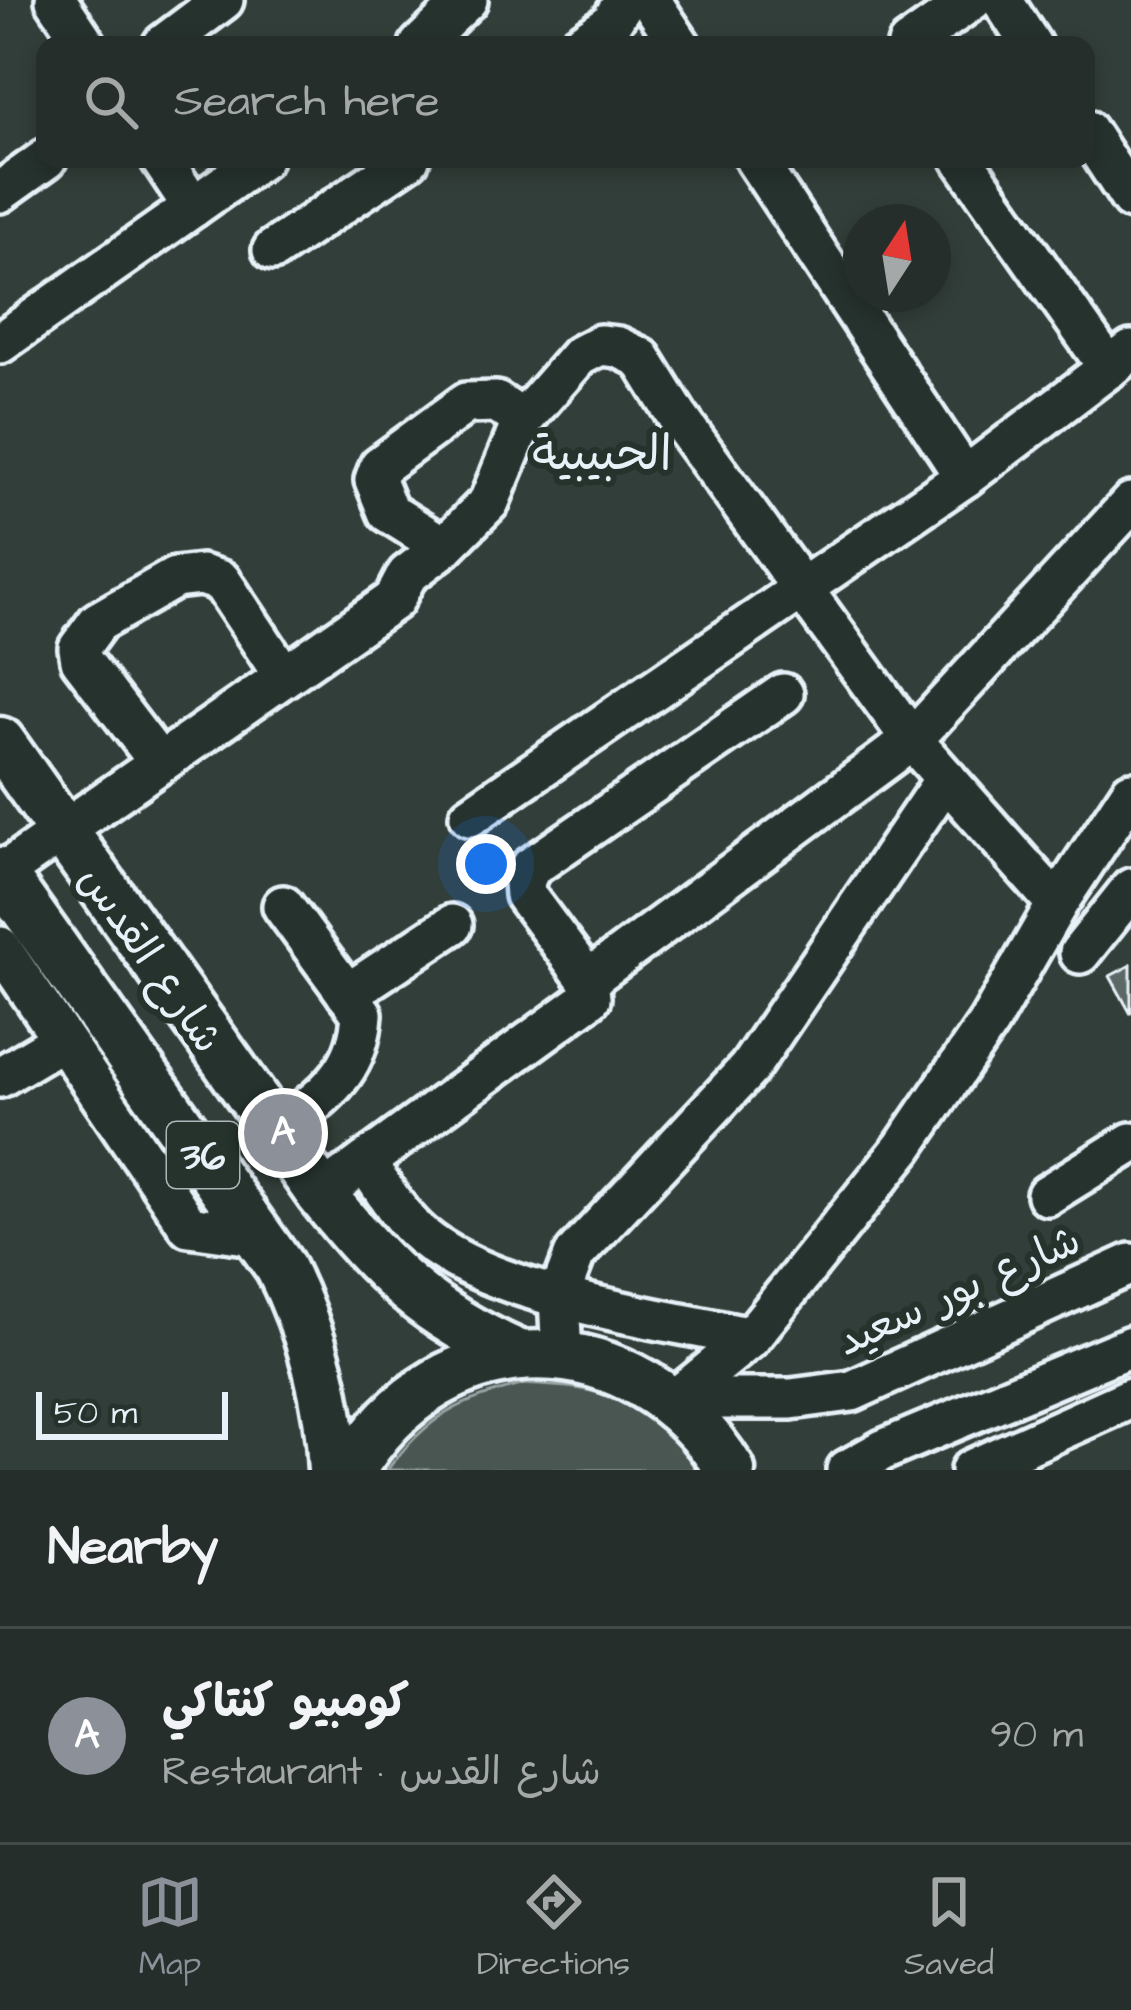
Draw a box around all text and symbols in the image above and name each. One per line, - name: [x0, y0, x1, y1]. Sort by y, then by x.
- search box: [36, 36, 1095, 168]
- icon: search: [78, 69, 144, 135]
- text: Search here: [174, 71, 440, 133]
- north arrow: [843, 204, 951, 312]
- district label: الحبيبية: [532, 422, 672, 488]
- your location: [456, 834, 516, 894]
- street label: شارع القدس: [64, 854, 236, 1065]
- pin: A: [244, 1088, 322, 1178]
- road number: 36: [167, 1122, 239, 1188]
- street label: شارع بور سعيد: [828, 1212, 1090, 1371]
- scale bar: [36, 1386, 228, 1439]
- text: 50 m: [54, 1390, 137, 1436]
- text: Nearby: [48, 1513, 218, 1584]
- text: كومبيو كنتاكي: [162, 1672, 409, 1734]
- text: A: [75, 1709, 99, 1763]
- text: 90 m: [990, 1709, 1083, 1763]
- text: Restaurant · شارع القدس: [162, 1746, 601, 1800]
- tab: Map: [137, 1869, 203, 1987]
- tab: Directions: [477, 1869, 630, 1987]
- tab: Saved: [904, 1869, 994, 1987]

